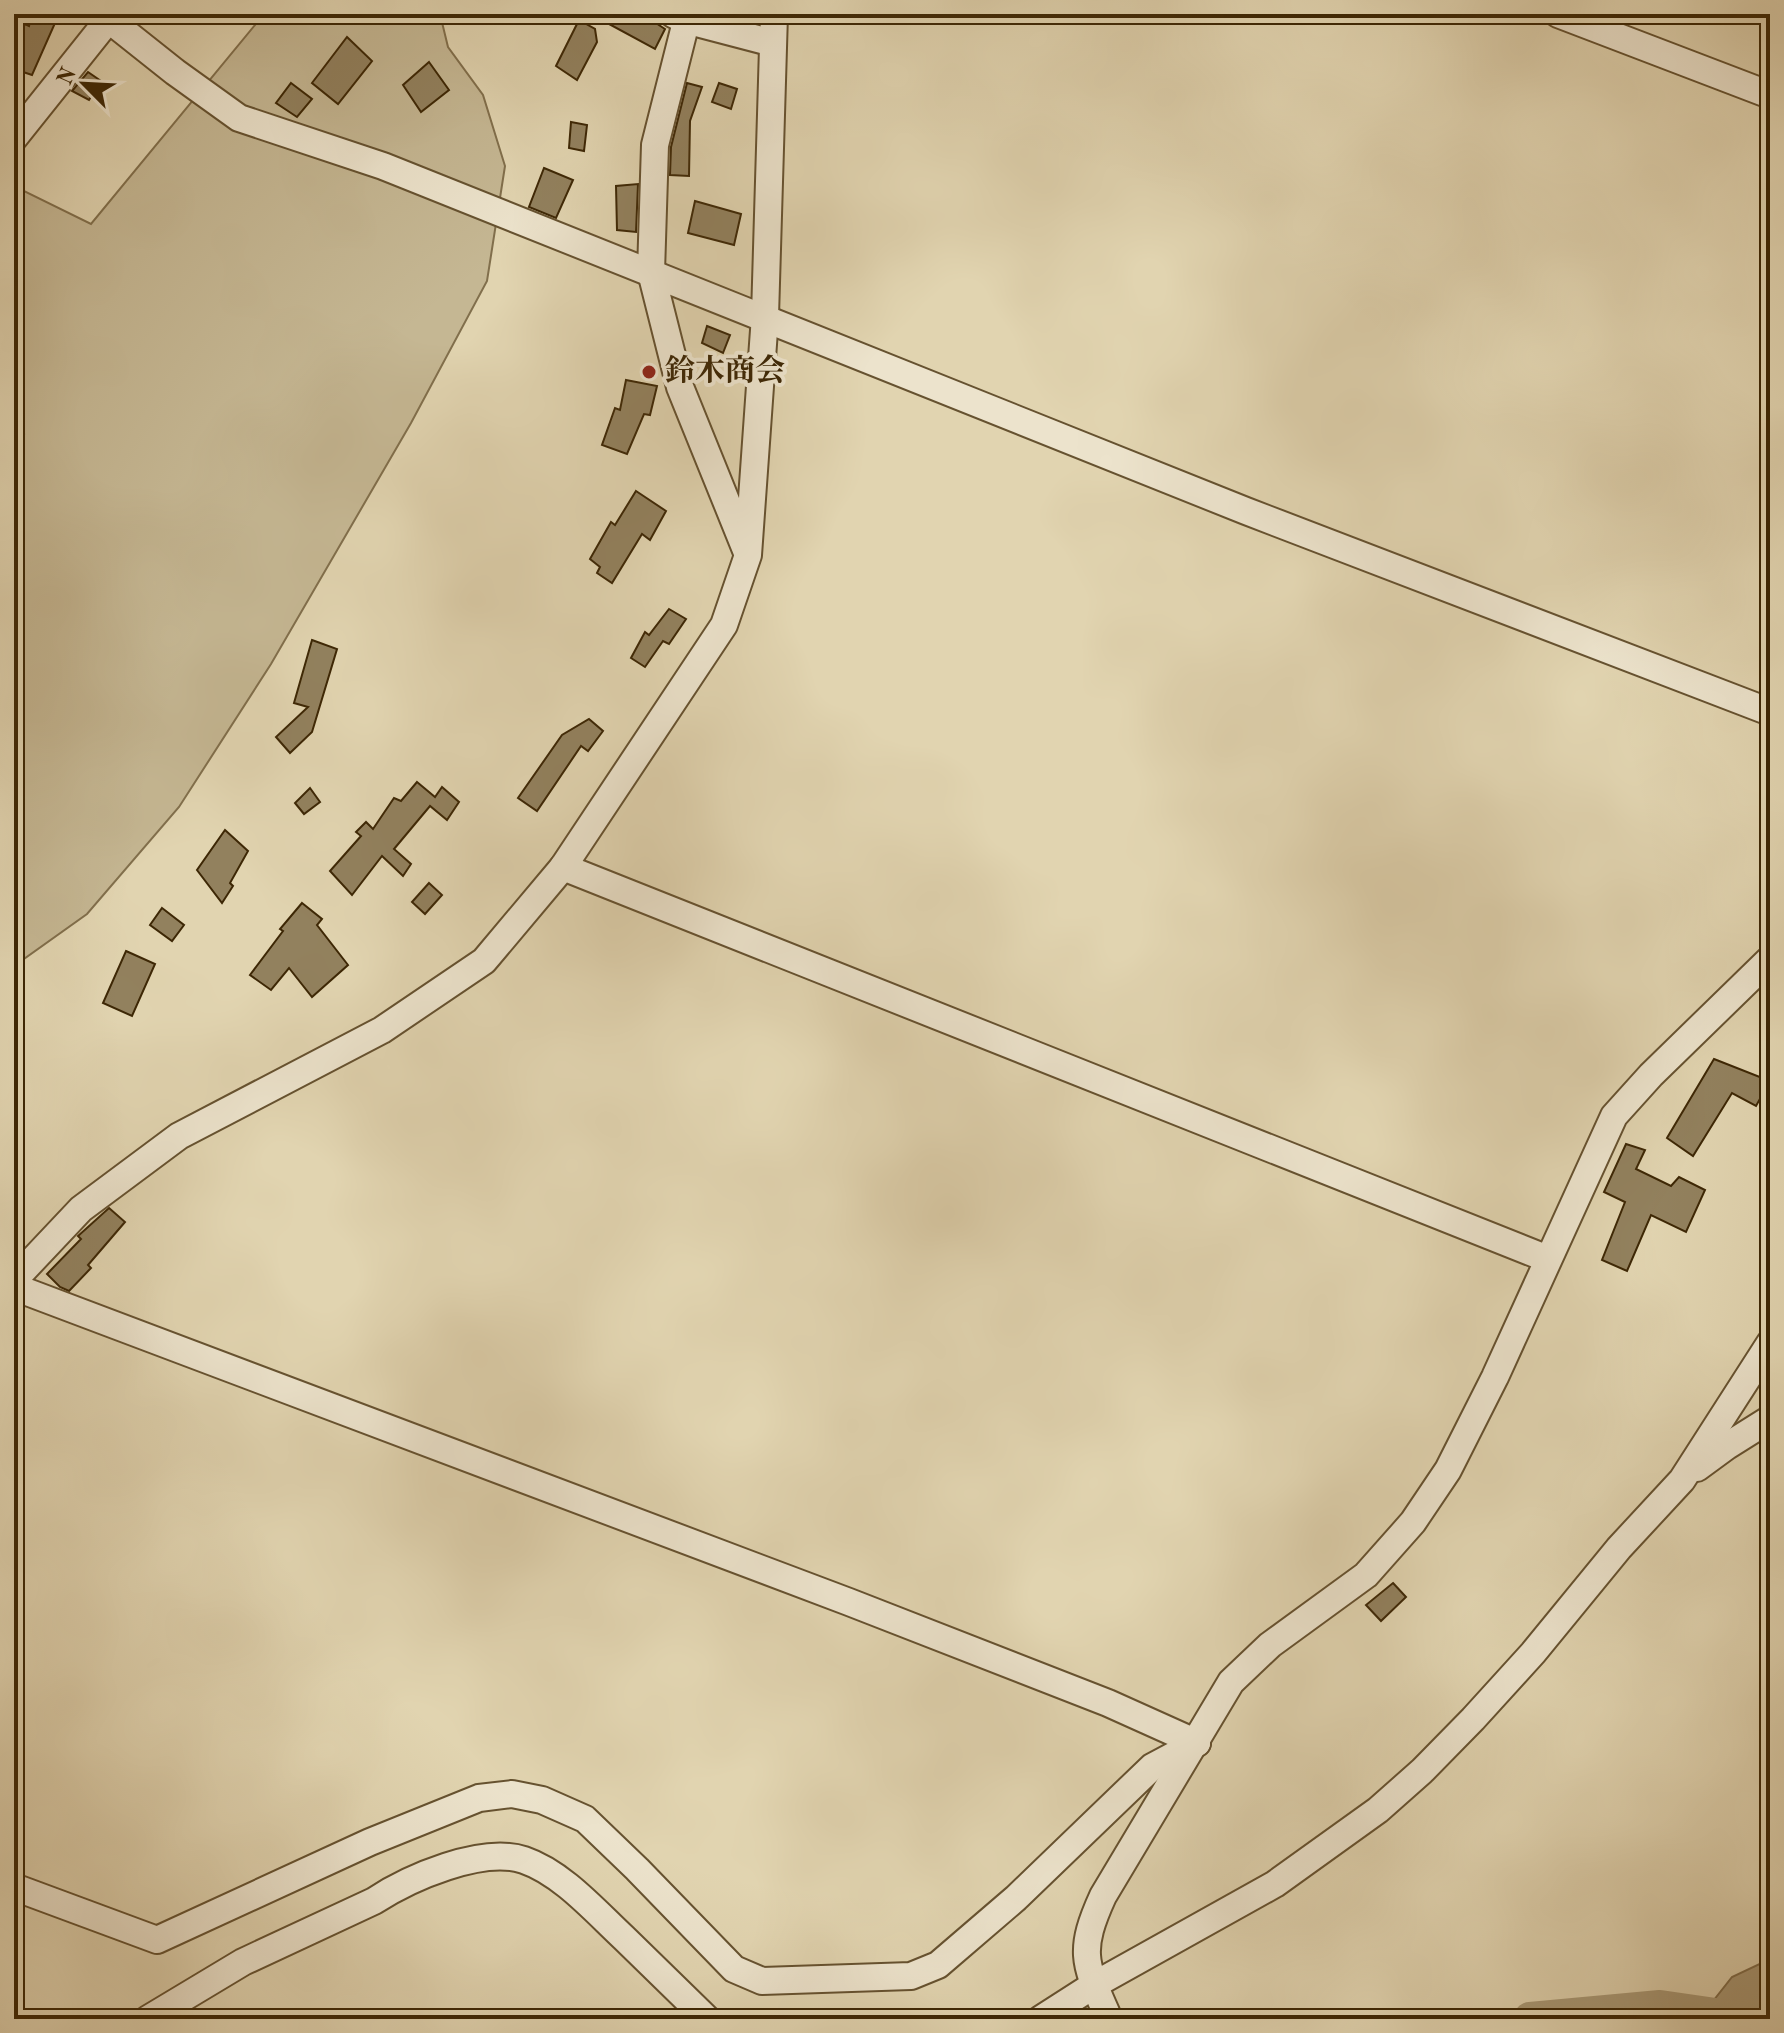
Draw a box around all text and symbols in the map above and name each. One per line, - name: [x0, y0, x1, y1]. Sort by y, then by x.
- north arrow: [44, 44, 124, 124]
- text: N: [54, 64, 81, 89]
- place label: 鈴木商会: [665, 354, 785, 387]
- marker: 鈴木商会: [640, 363, 658, 381]

